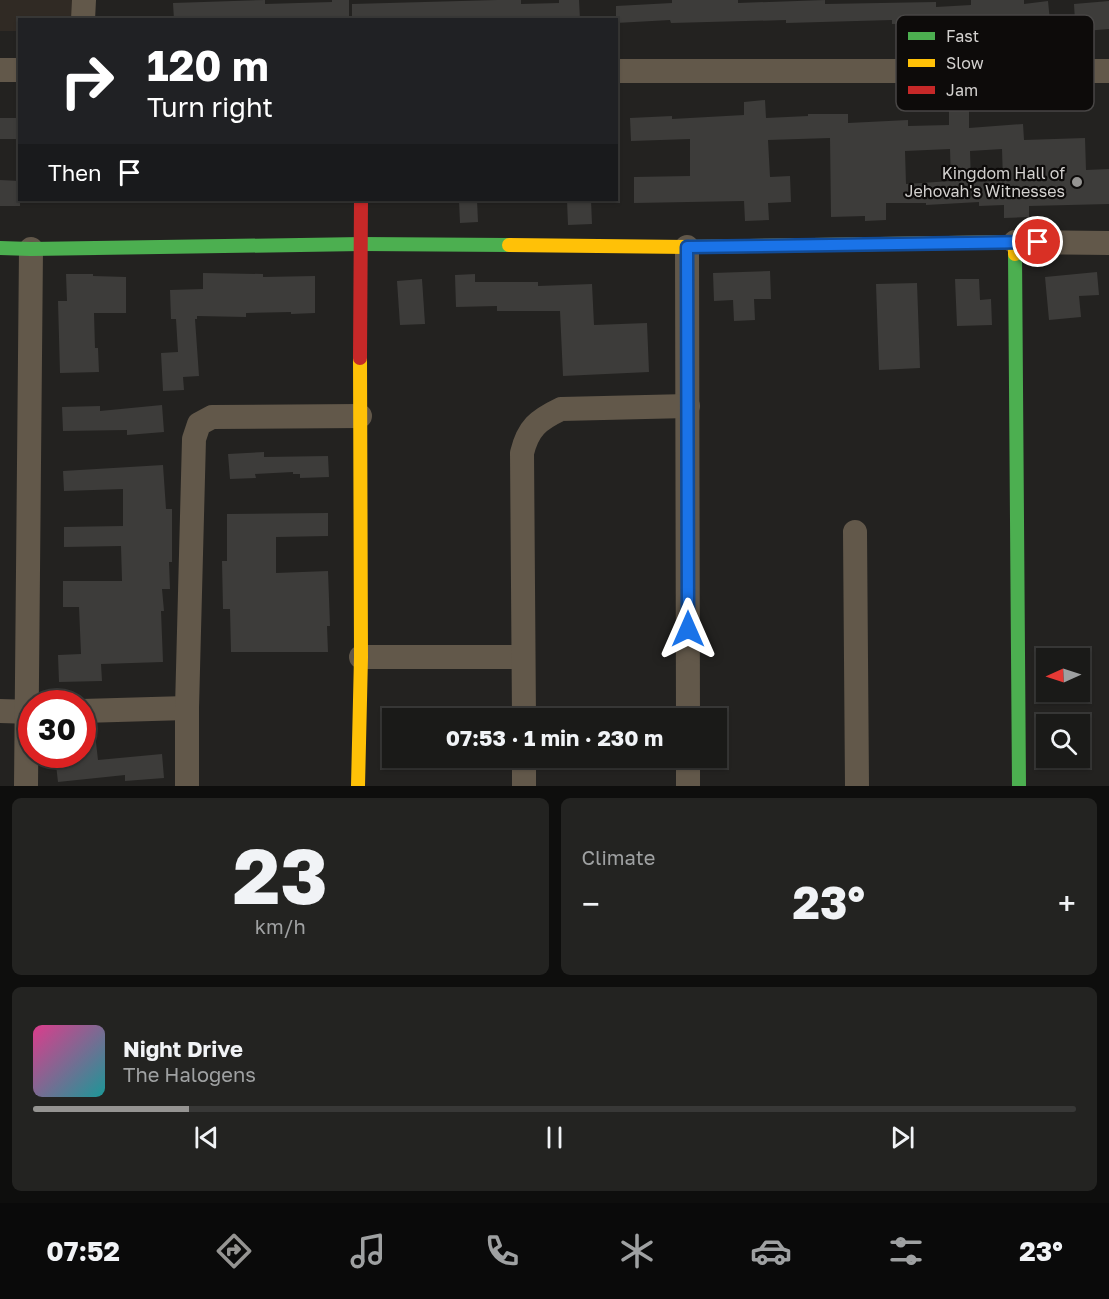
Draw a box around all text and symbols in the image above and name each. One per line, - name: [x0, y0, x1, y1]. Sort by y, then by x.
- legend: [896, 15, 1094, 111]
- text: Fast: [946, 26, 979, 46]
- text: 120 m: [147, 40, 269, 90]
- icon: right: [48, 42, 126, 120]
- text: Slow: [946, 53, 984, 73]
- text: Jam: [946, 80, 978, 100]
- text: Turn right: [147, 91, 273, 123]
- icon: arrive: [113, 156, 146, 189]
- text: Then: [48, 159, 101, 186]
- place label: Kingdom Hall of Jehovah's Witnesses: [905, 163, 1065, 201]
- marker: Kingdom Hall of Jehovah's Witnesses: [1070, 175, 1084, 189]
- pin: [1012, 216, 1063, 267]
- icon: arrive: [1021, 225, 1054, 258]
- position arrow: [656, 597, 720, 661]
- north arrow: [1036, 648, 1090, 702]
- map controls: [1036, 648, 1090, 768]
- speed limit sign: 30: [18, 690, 96, 768]
- button: search: [1036, 714, 1090, 768]
- text: 07:53 · 1 min · 230 m: [446, 724, 663, 751]
- text: 23: [233, 828, 328, 921]
- text: Climate: [582, 845, 655, 869]
- text: 23°: [793, 875, 865, 929]
- text: −: [582, 884, 600, 923]
- text: +: [1058, 884, 1076, 923]
- text: km/h: [255, 914, 306, 938]
- text: Night Drive: [123, 1035, 243, 1062]
- text: The Halogens: [123, 1062, 256, 1086]
- icon: previous: [190, 1121, 223, 1154]
- icon: pause: [538, 1121, 571, 1154]
- icon: next: [886, 1121, 919, 1154]
- icon: directions: [213, 1230, 255, 1272]
- icon: music: [347, 1230, 389, 1272]
- icon: phone: [481, 1230, 523, 1272]
- icon: climate: [616, 1230, 658, 1272]
- icon: car: [750, 1230, 792, 1272]
- icon: filters: [885, 1230, 927, 1272]
- text: 07:52: [46, 1235, 120, 1267]
- text: 23°: [1019, 1235, 1063, 1267]

